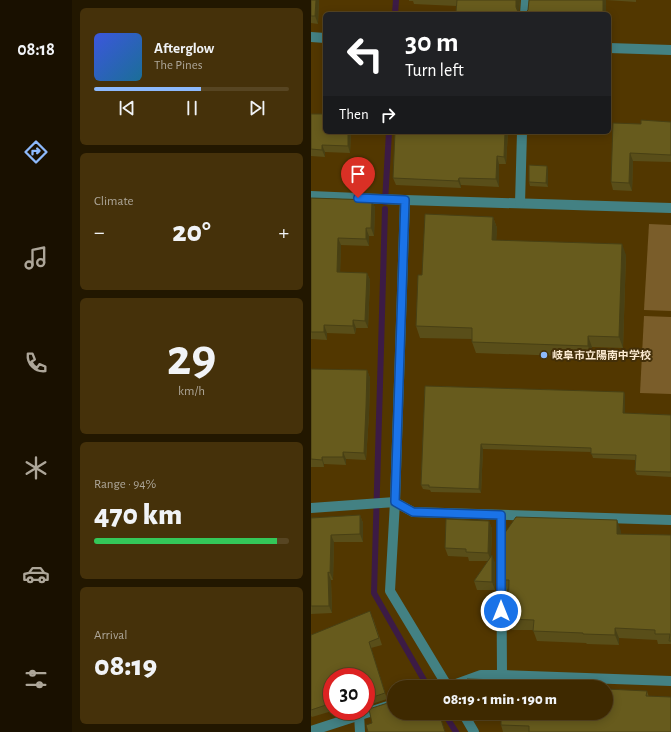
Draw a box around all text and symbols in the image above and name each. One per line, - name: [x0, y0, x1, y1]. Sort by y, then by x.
- icon: left: [339, 28, 391, 80]
- text: 30 m: [405, 29, 458, 57]
- text: 08:18: [17, 41, 55, 59]
- text: Afterglow: [154, 41, 214, 56]
- text: The Pines: [154, 59, 203, 72]
- text: Turn left: [405, 62, 464, 80]
- icon: previous: [116, 97, 138, 119]
- icon: pause: [181, 97, 203, 119]
- icon: next: [246, 97, 268, 119]
- icon: right: [377, 104, 399, 126]
- text: Then: [339, 107, 369, 122]
- icon: directions: [22, 138, 50, 166]
- pin: [341, 157, 375, 198]
- icon: arrive: [347, 163, 369, 185]
- text: Climate: [94, 195, 133, 208]
- text: 20°: [172, 217, 211, 247]
- text: −: [94, 221, 105, 243]
- text: +: [278, 221, 289, 243]
- icon: music: [22, 244, 50, 272]
- text: 29: [167, 332, 216, 384]
- icon: phone: [22, 349, 50, 377]
- place label: 岐阜市立陽南中学校: [552, 349, 651, 361]
- marker: 岐阜市立陽南中学校: [539, 350, 549, 360]
- text: km/h: [178, 385, 205, 398]
- icon: climate: [22, 454, 50, 482]
- text: Range · 94%: [94, 478, 156, 491]
- text: 470 km: [94, 500, 182, 530]
- icon: car: [22, 560, 50, 588]
- position arrow: [480, 590, 522, 632]
- text: Arrival: [94, 629, 127, 642]
- text: 08:19: [94, 651, 157, 681]
- icon: filters: [22, 665, 50, 693]
- speed limit sign: 30: [323, 668, 375, 720]
- text: 08:19 · 1 min · 190 m: [443, 692, 557, 707]

